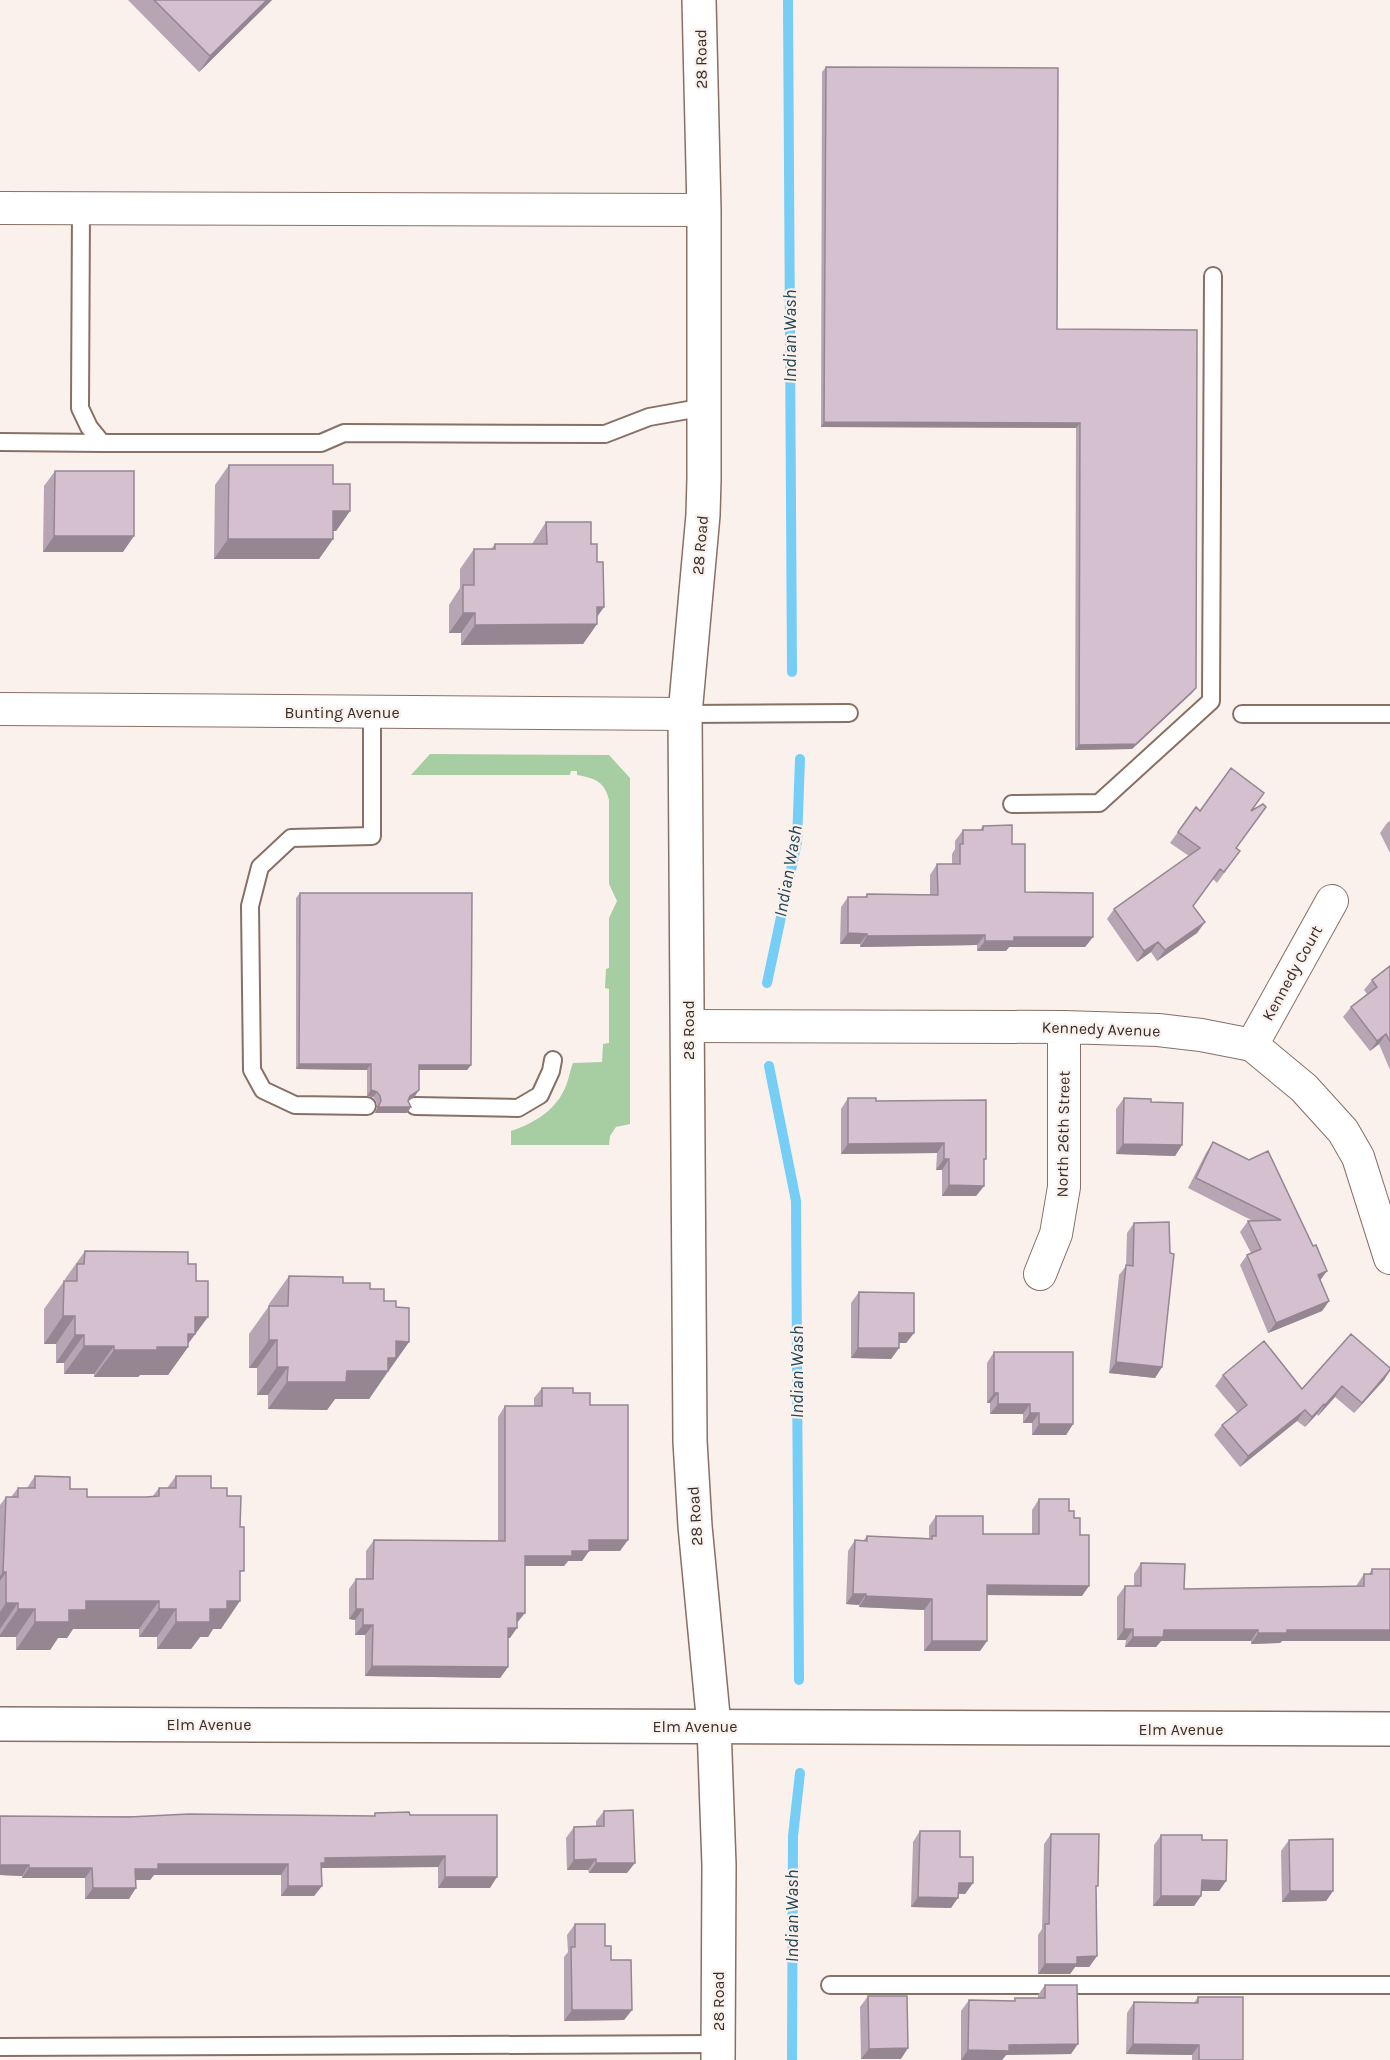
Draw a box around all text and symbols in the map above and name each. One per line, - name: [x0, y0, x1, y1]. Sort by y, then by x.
- street label: 28 Road: [691, 29, 711, 89]
- water label: Indian Wash: [779, 290, 801, 382]
- street label: 28 Road: [688, 514, 712, 576]
- street label: Bunting Avenue: [284, 703, 400, 722]
- water label: Indian Wash: [769, 823, 807, 919]
- street label: Kennedy Court: [1258, 922, 1326, 1024]
- street label: 28 Road: [679, 1000, 698, 1060]
- street label: Kennedy Avenue: [1041, 1017, 1161, 1041]
- street label: North 26th Street: [1052, 1070, 1074, 1198]
- water label: Indian Wash: [786, 1326, 808, 1418]
- street label: 28 Road: [683, 1486, 707, 1546]
- street label: Elm Avenue: [167, 1715, 251, 1734]
- street label: Elm Avenue: [653, 1717, 737, 1736]
- street label: Elm Avenue: [1139, 1720, 1223, 1739]
- water label: Indian Wash: [781, 1870, 803, 1962]
- street label: 28 Road: [709, 1971, 728, 2031]

